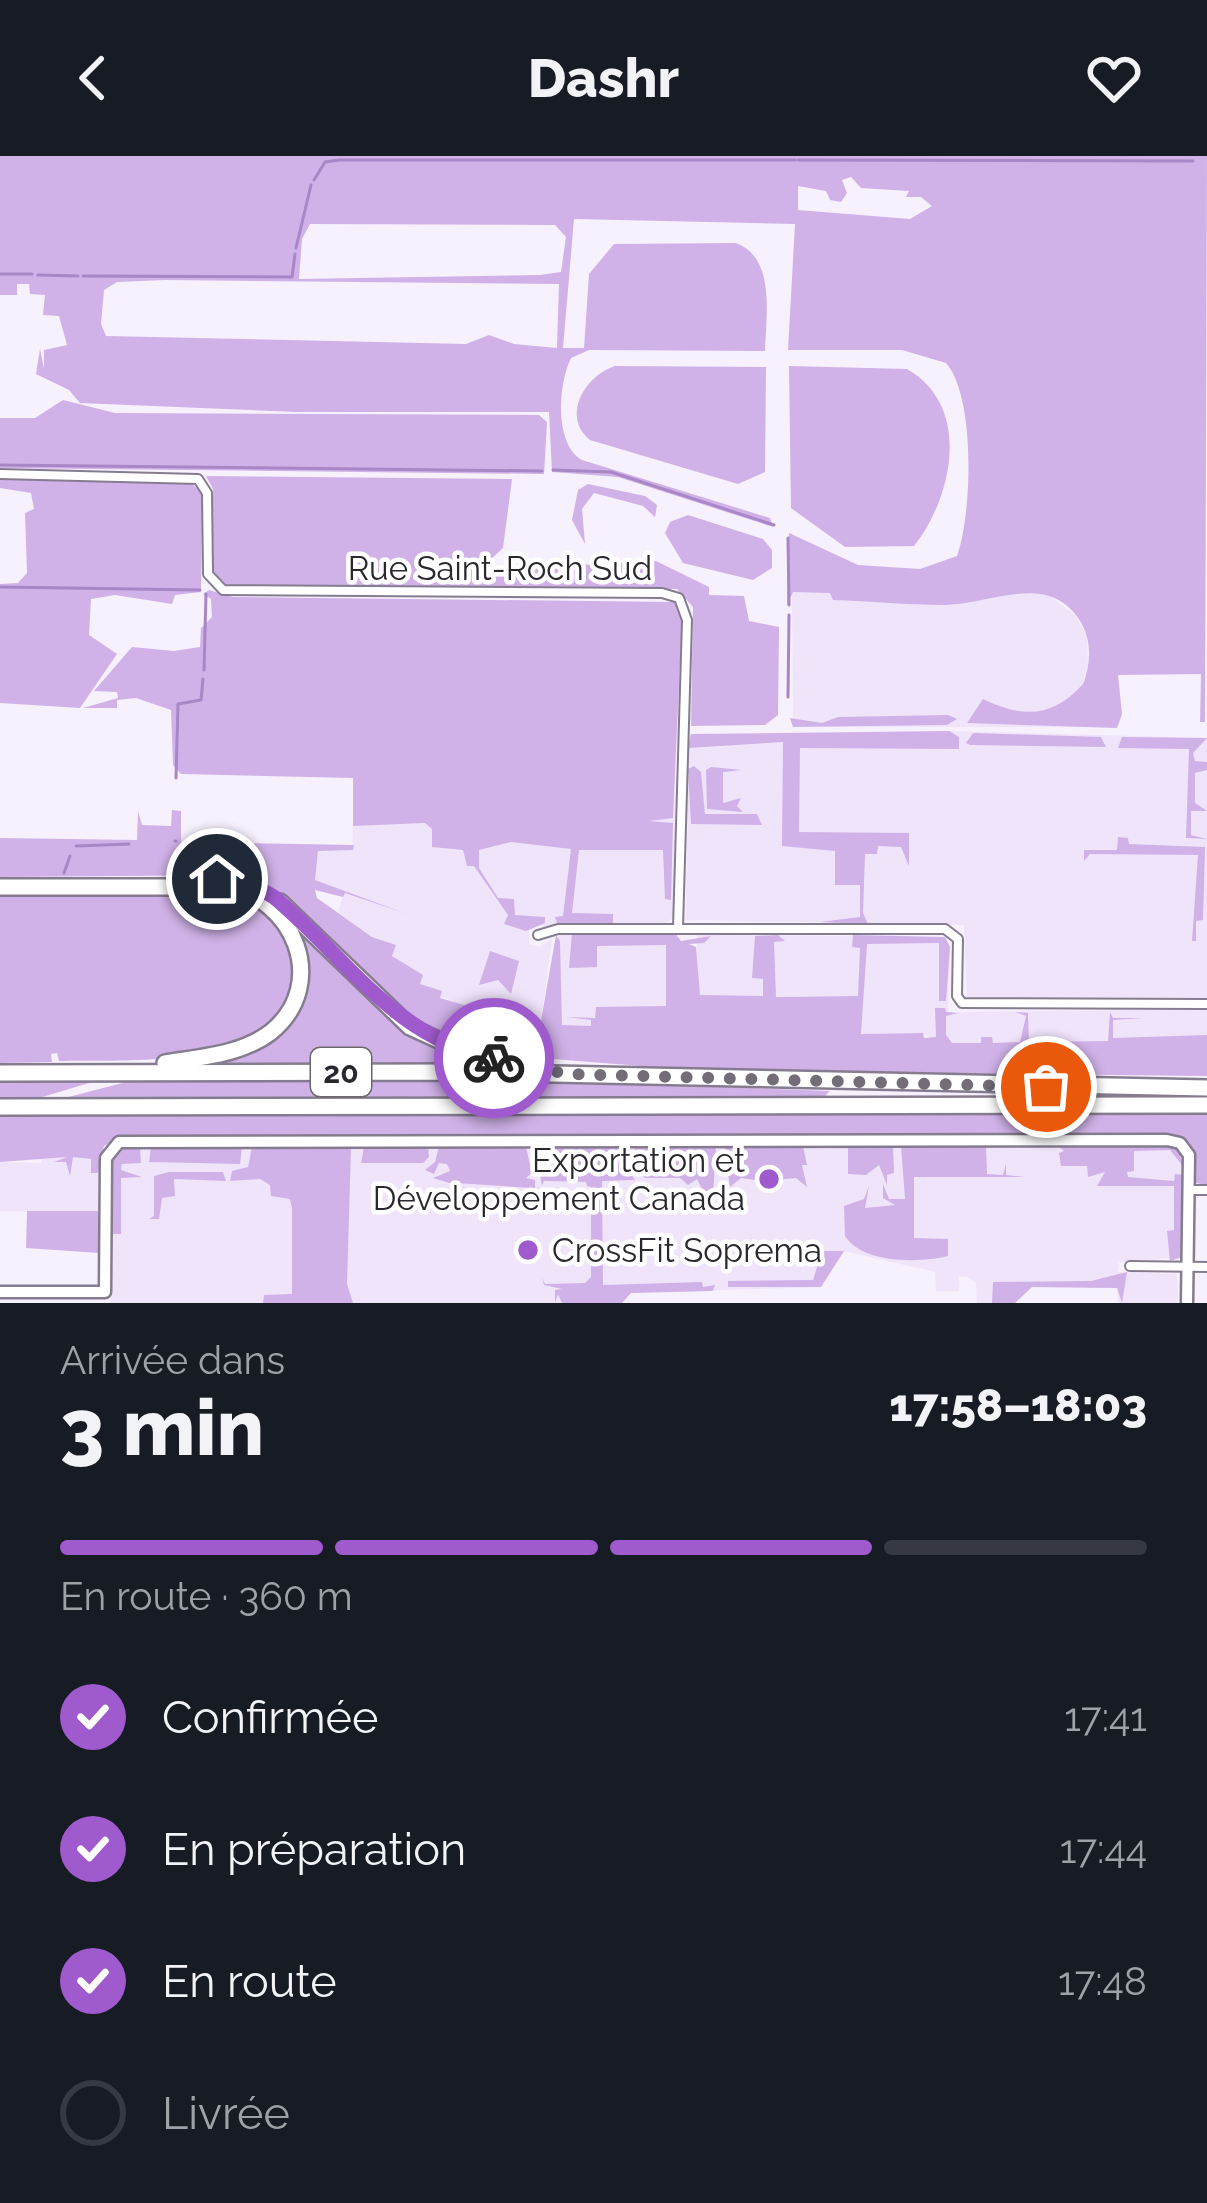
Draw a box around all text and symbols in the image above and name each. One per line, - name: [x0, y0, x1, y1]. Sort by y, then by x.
- icon: back: [60, 45, 126, 111]
- icon: heart: [1081, 45, 1147, 111]
- text: Dashr: [528, 46, 679, 110]
- street label: Rue Saint-Roch Sud: [348, 549, 652, 588]
- pin: [166, 828, 268, 930]
- icon: home: [184, 846, 250, 912]
- courier: [434, 998, 554, 1118]
- icon: bike: [461, 1025, 527, 1091]
- pin: [995, 1036, 1097, 1138]
- road number: 20: [311, 1048, 371, 1096]
- icon: bag: [1013, 1054, 1079, 1120]
- place label: Exportation et Développement Canada: [373, 1141, 745, 1218]
- marker: Exportation et Développement Canada: [756, 1166, 782, 1192]
- place label: CrossFit Soprema: [552, 1231, 822, 1270]
- marker: CrossFit Soprema: [515, 1237, 541, 1263]
- text: Arrivée dans: [60, 1337, 285, 1383]
- text: 17:58–18:03: [889, 1379, 1147, 1432]
- text: 3 min: [60, 1382, 264, 1473]
- text: En route · 360 m: [60, 1573, 353, 1619]
- icon: check: [60, 1684, 126, 1750]
- text: Confirmée: [162, 1691, 378, 1744]
- text: 17:41: [1064, 1694, 1147, 1740]
- icon: check: [60, 1816, 126, 1882]
- text: En préparation: [162, 1823, 466, 1876]
- text: 17:44: [1060, 1826, 1147, 1872]
- icon: check: [60, 1948, 126, 2014]
- text: En route: [162, 1955, 337, 2008]
- text: 17:48: [1058, 1958, 1147, 2004]
- text: Livrée: [162, 2087, 290, 2140]

